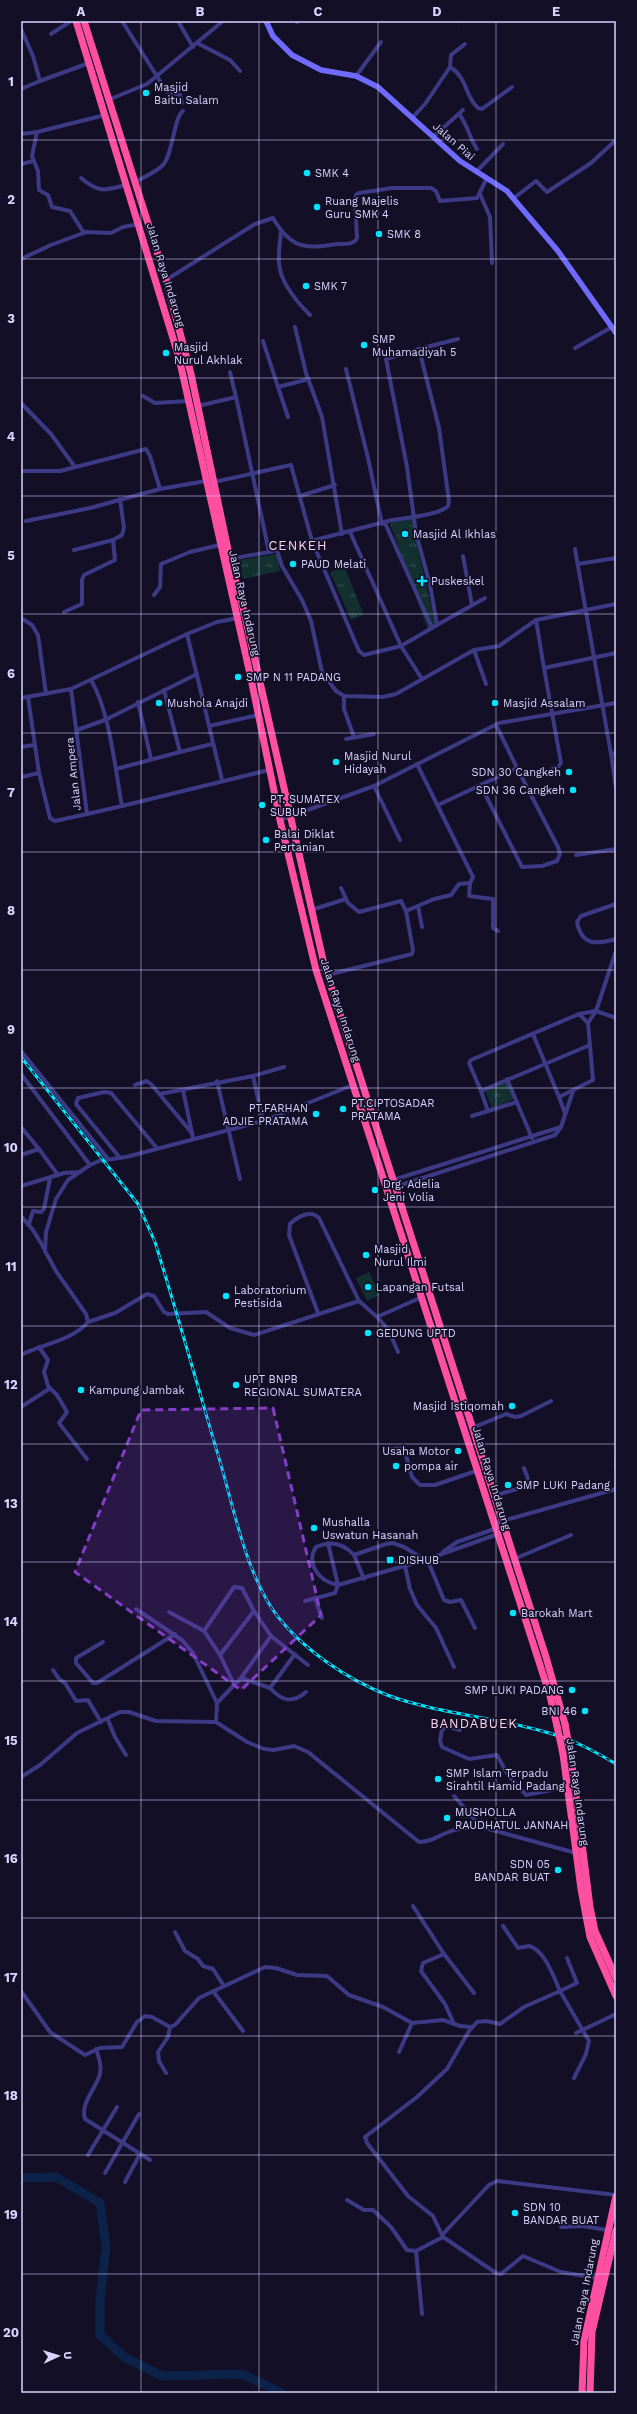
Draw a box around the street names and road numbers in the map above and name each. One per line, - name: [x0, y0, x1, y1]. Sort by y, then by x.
- street label: Jalan Piai: [430, 120, 477, 163]
- street label: Jalan Raya Indarung: [144, 222, 188, 329]
- street label: Jalan Raya Indarung: [226, 549, 263, 657]
- street label: Jalan Ampera: [63, 737, 84, 811]
- street label: Jalan Raya Indarung: [318, 957, 363, 1064]
- street label: Jalan Raya Indarung: [470, 1425, 514, 1532]
- street label: Jalan Raya Indarung: [564, 1738, 591, 1847]
- street label: Jalan Raya Indarung: [568, 2238, 601, 2346]

